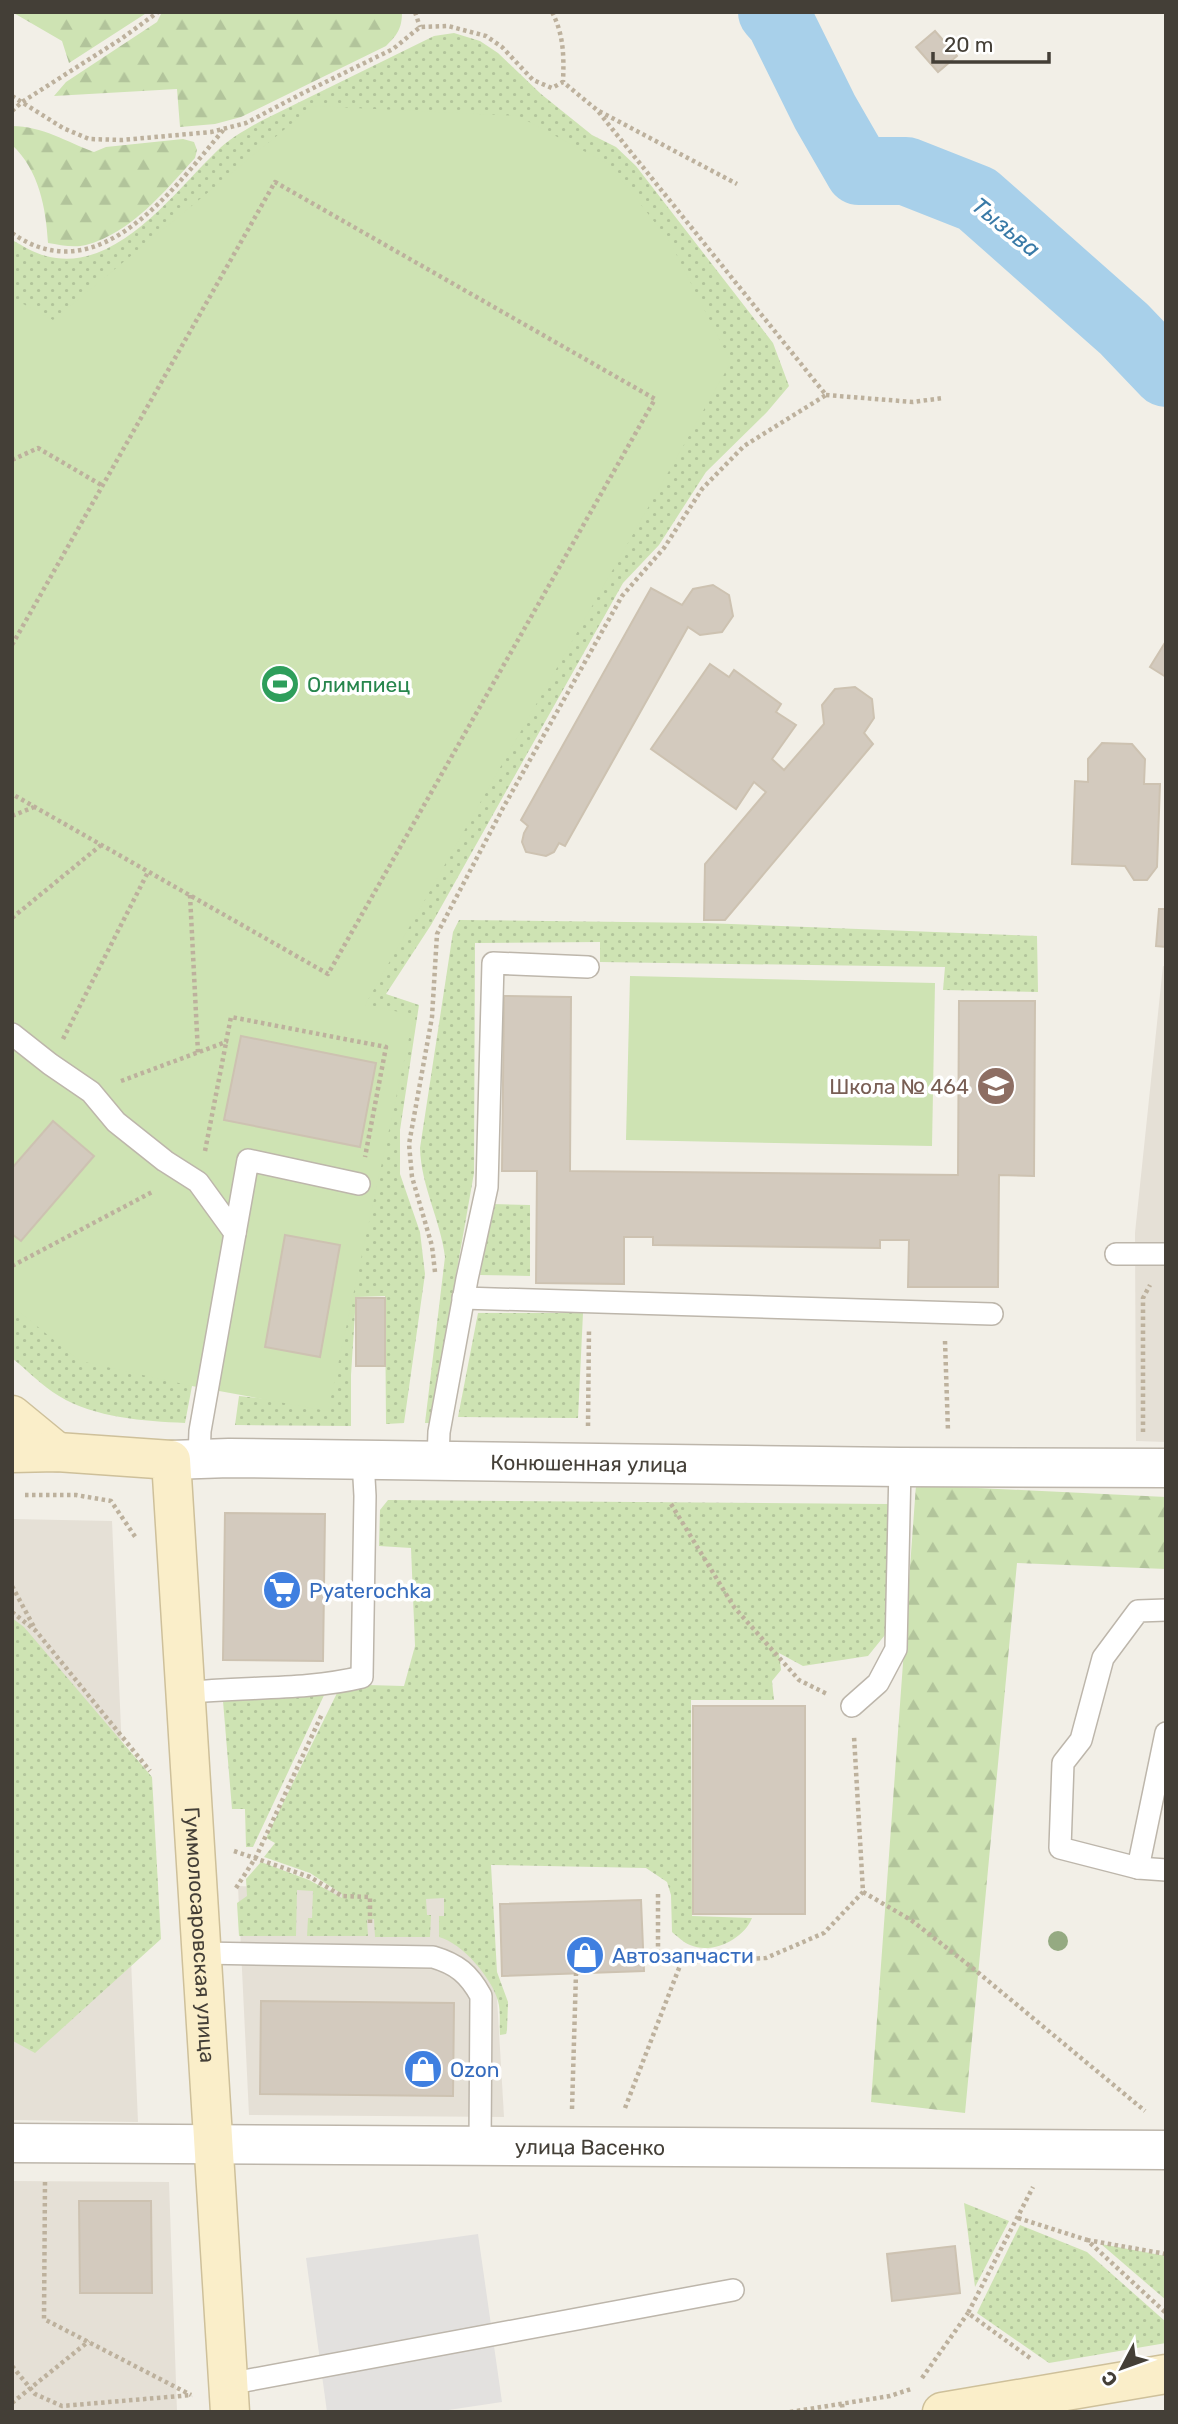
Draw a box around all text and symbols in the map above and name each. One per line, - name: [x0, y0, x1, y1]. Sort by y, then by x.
- scale bar: [933, 21, 1048, 65]
- text: 20 m: [944, 32, 993, 57]
- water label: Тызьва: [966, 191, 1046, 263]
- sports icon: Олимпиец: [259, 663, 301, 705]
- place label: Олимпиец: [307, 672, 410, 697]
- school or university icon: Школа № 464: [975, 1065, 1017, 1107]
- place label: Школа № 464: [829, 1074, 969, 1099]
- street label: Конюшенная улица: [490, 1449, 688, 1477]
- supermarket icon: Pyaterochka: [261, 1569, 303, 1611]
- place label: Pyaterochka: [309, 1578, 432, 1603]
- street label: Гуммолосаровская улица: [180, 1806, 221, 2064]
- shop icon: Автозапчасти: [564, 1934, 606, 1976]
- place label: Автозапчасти: [612, 1943, 754, 1968]
- shop icon: Ozon: [402, 2048, 444, 2090]
- place label: Ozon: [450, 2057, 500, 2082]
- street label: улица Васенко: [515, 2134, 665, 2159]
- north arrow: [1087, 2333, 1157, 2403]
- text: С: [1096, 2366, 1123, 2391]

